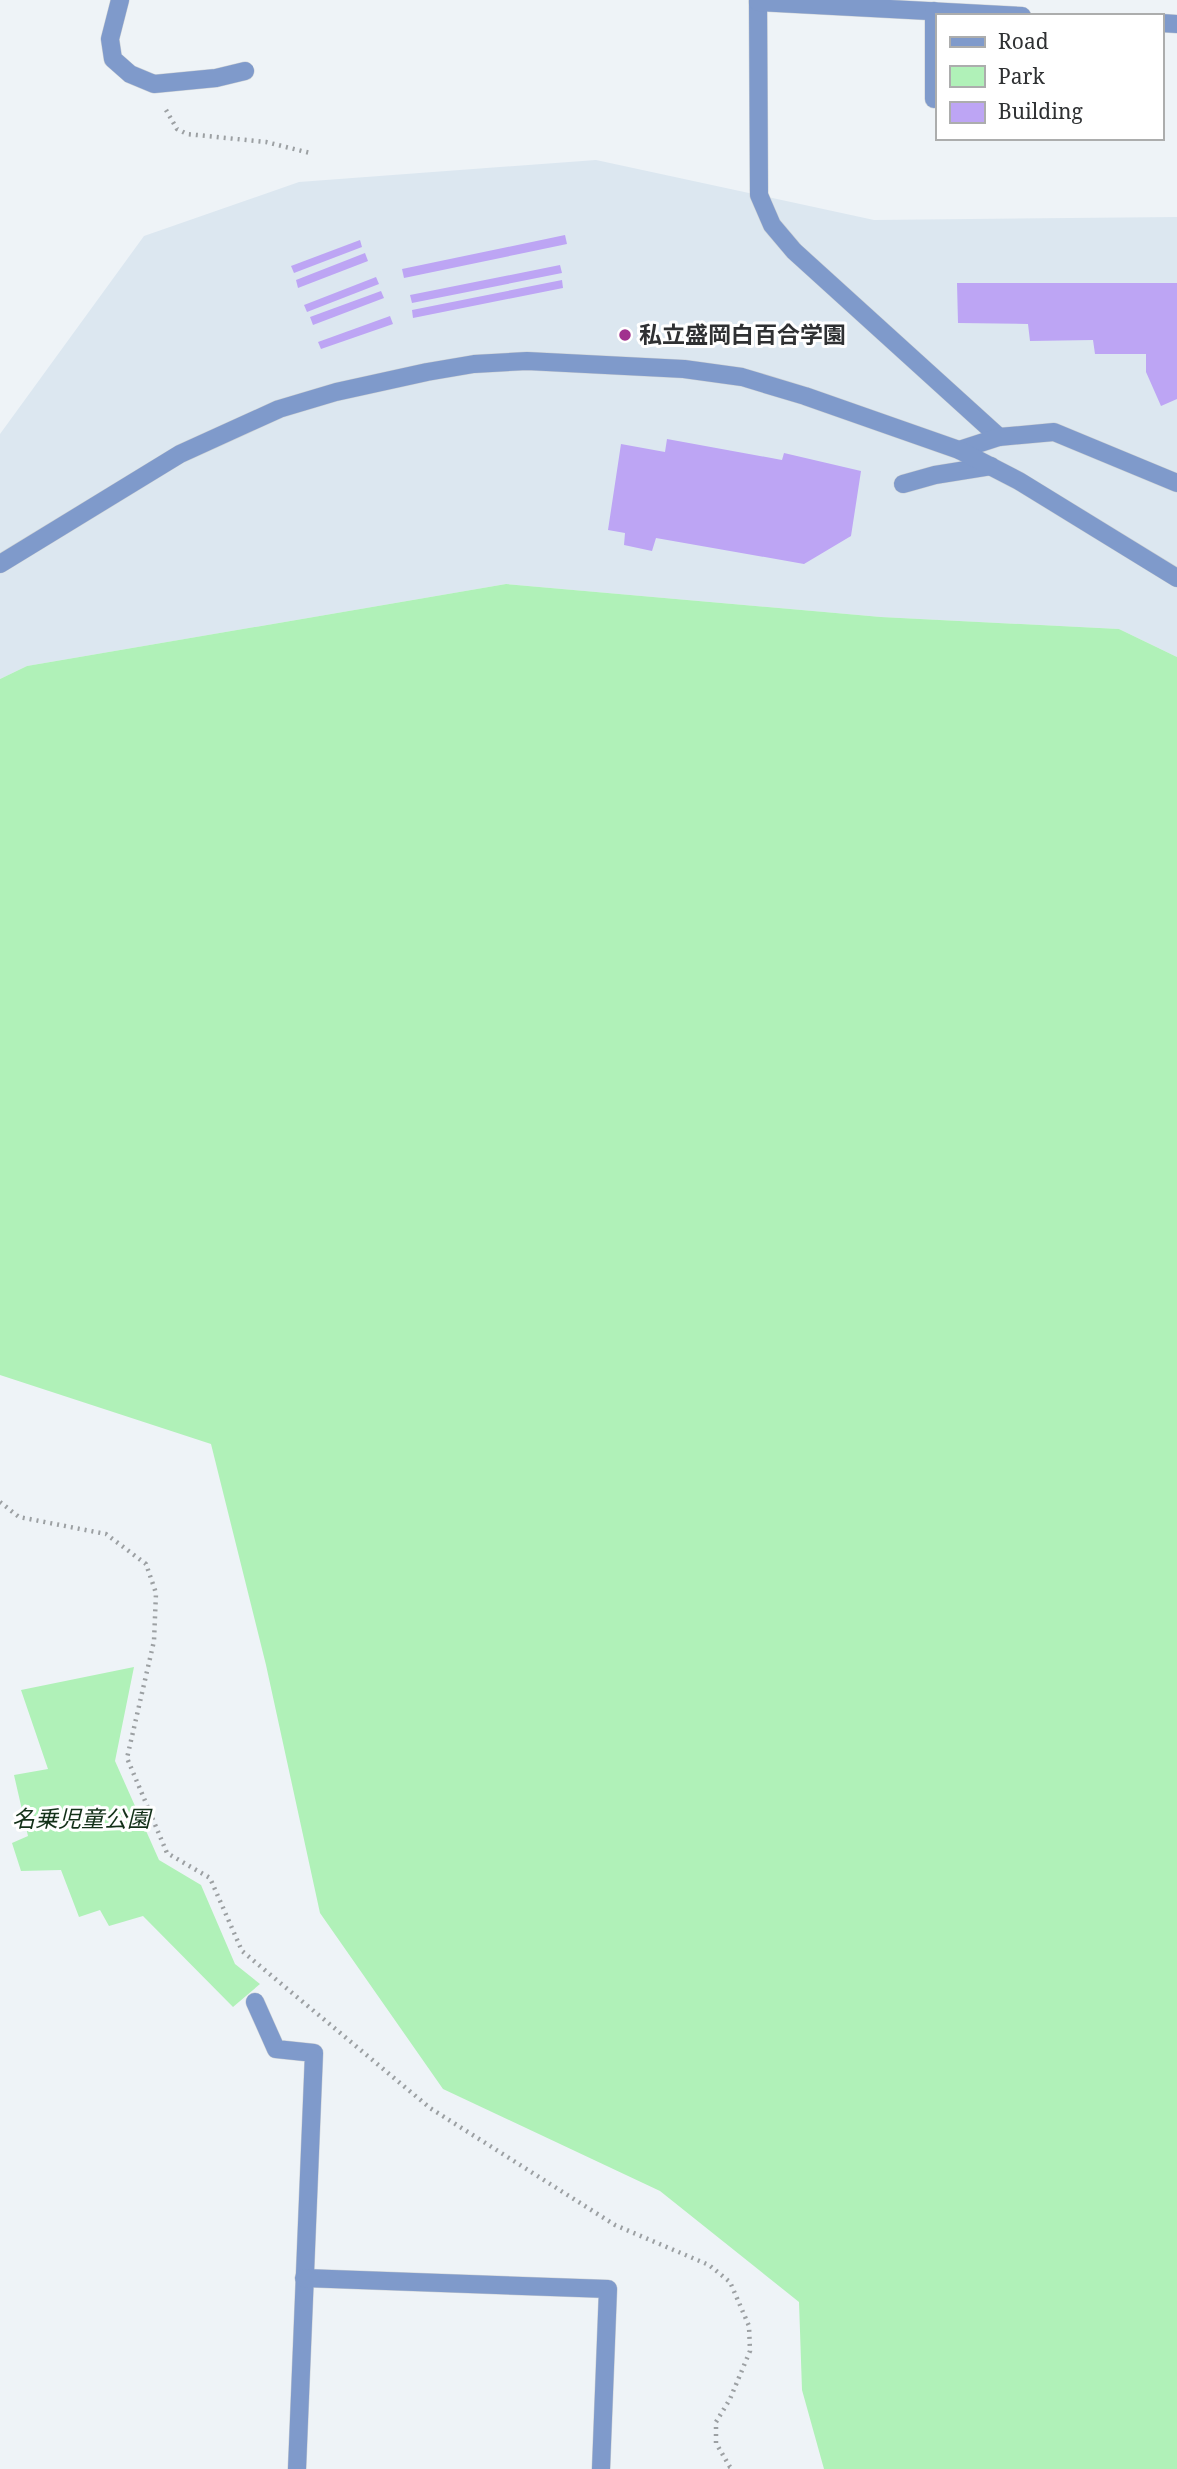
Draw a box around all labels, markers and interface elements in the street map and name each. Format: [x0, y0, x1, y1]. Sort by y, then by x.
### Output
legend [936, 14, 1163, 140]
text: Road [998, 27, 1049, 55]
text: Park [998, 62, 1045, 90]
text: Building [998, 97, 1083, 125]
place label: 私立盛岡白百合学園 [639, 318, 846, 350]
marker: 私立盛岡白百合学園 [617, 327, 633, 343]
park label: 名乗児童公園 [12, 1802, 153, 1834]

